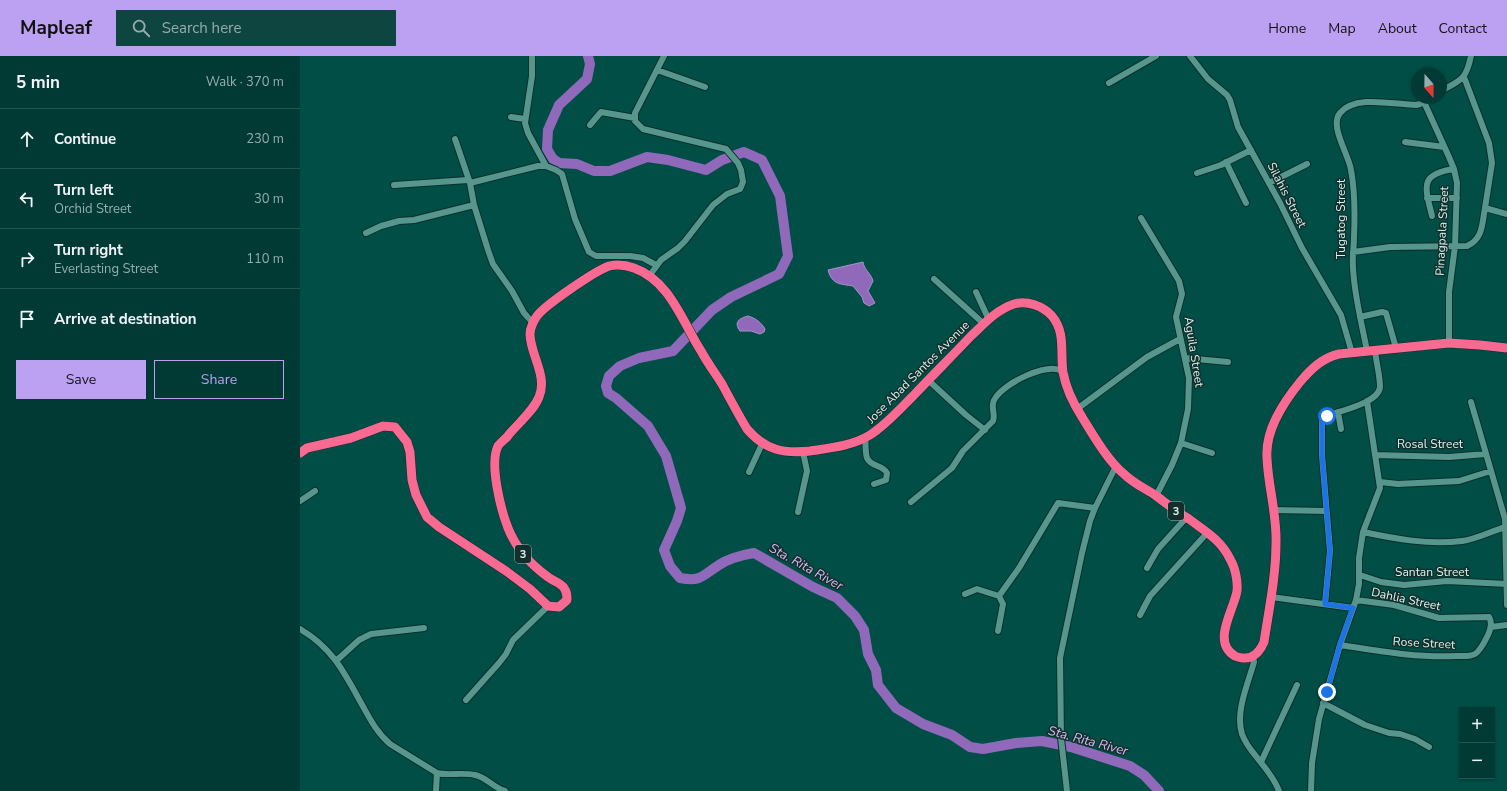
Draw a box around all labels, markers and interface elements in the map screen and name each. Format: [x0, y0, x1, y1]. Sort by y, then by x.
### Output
search box [116, 10, 396, 46]
text: Mapleaf [20, 15, 92, 41]
icon: search [130, 17, 152, 39]
text: Search here [162, 18, 241, 38]
text: Home [1268, 19, 1306, 38]
text: Map [1328, 19, 1356, 38]
text: About [1378, 19, 1417, 38]
text: Contact [1439, 19, 1487, 38]
north arrow [1411, 68, 1447, 104]
text: 5 min [16, 71, 60, 94]
text: Walk · 370 m [206, 73, 284, 91]
icon: ahead [16, 128, 38, 150]
text: Continue [54, 129, 116, 149]
text: 230 m [246, 130, 284, 148]
street label: Silahis Street [1264, 160, 1311, 231]
street label: Tugatog Street [1333, 178, 1349, 259]
text: Turn left [54, 180, 113, 200]
street label: Pinagpala Street [1432, 185, 1452, 276]
icon: left [16, 188, 38, 210]
text: 30 m [254, 190, 284, 208]
text: Orchid Street [54, 200, 131, 218]
text: Turn right [54, 240, 123, 260]
icon: right [16, 248, 38, 270]
text: 110 m [246, 250, 284, 268]
text: Everlasting Street [54, 260, 158, 278]
icon: arrive [16, 308, 38, 330]
text: Arrive at destination [54, 309, 197, 329]
street label: Aguila Street [1181, 316, 1208, 389]
street label: Jose Abad Santos Avenue [862, 317, 973, 428]
button: Save [16, 360, 146, 399]
button: Share [154, 360, 284, 399]
route start [1318, 407, 1336, 425]
street label: Rosal Street [1397, 436, 1464, 452]
road number: 3 [1168, 502, 1184, 520]
water label: Sta. Rita River [766, 539, 847, 595]
road number: 3 [515, 545, 531, 563]
street label: Santan Street [1395, 564, 1470, 580]
street label: Dahlia Street [1370, 584, 1443, 614]
street label: Rose Street [1392, 633, 1456, 653]
route end [1318, 683, 1336, 701]
map controls [1459, 707, 1495, 779]
button: + [1459, 707, 1495, 743]
water label: Sta. Rita River [1046, 722, 1130, 760]
button: − [1459, 743, 1495, 779]

